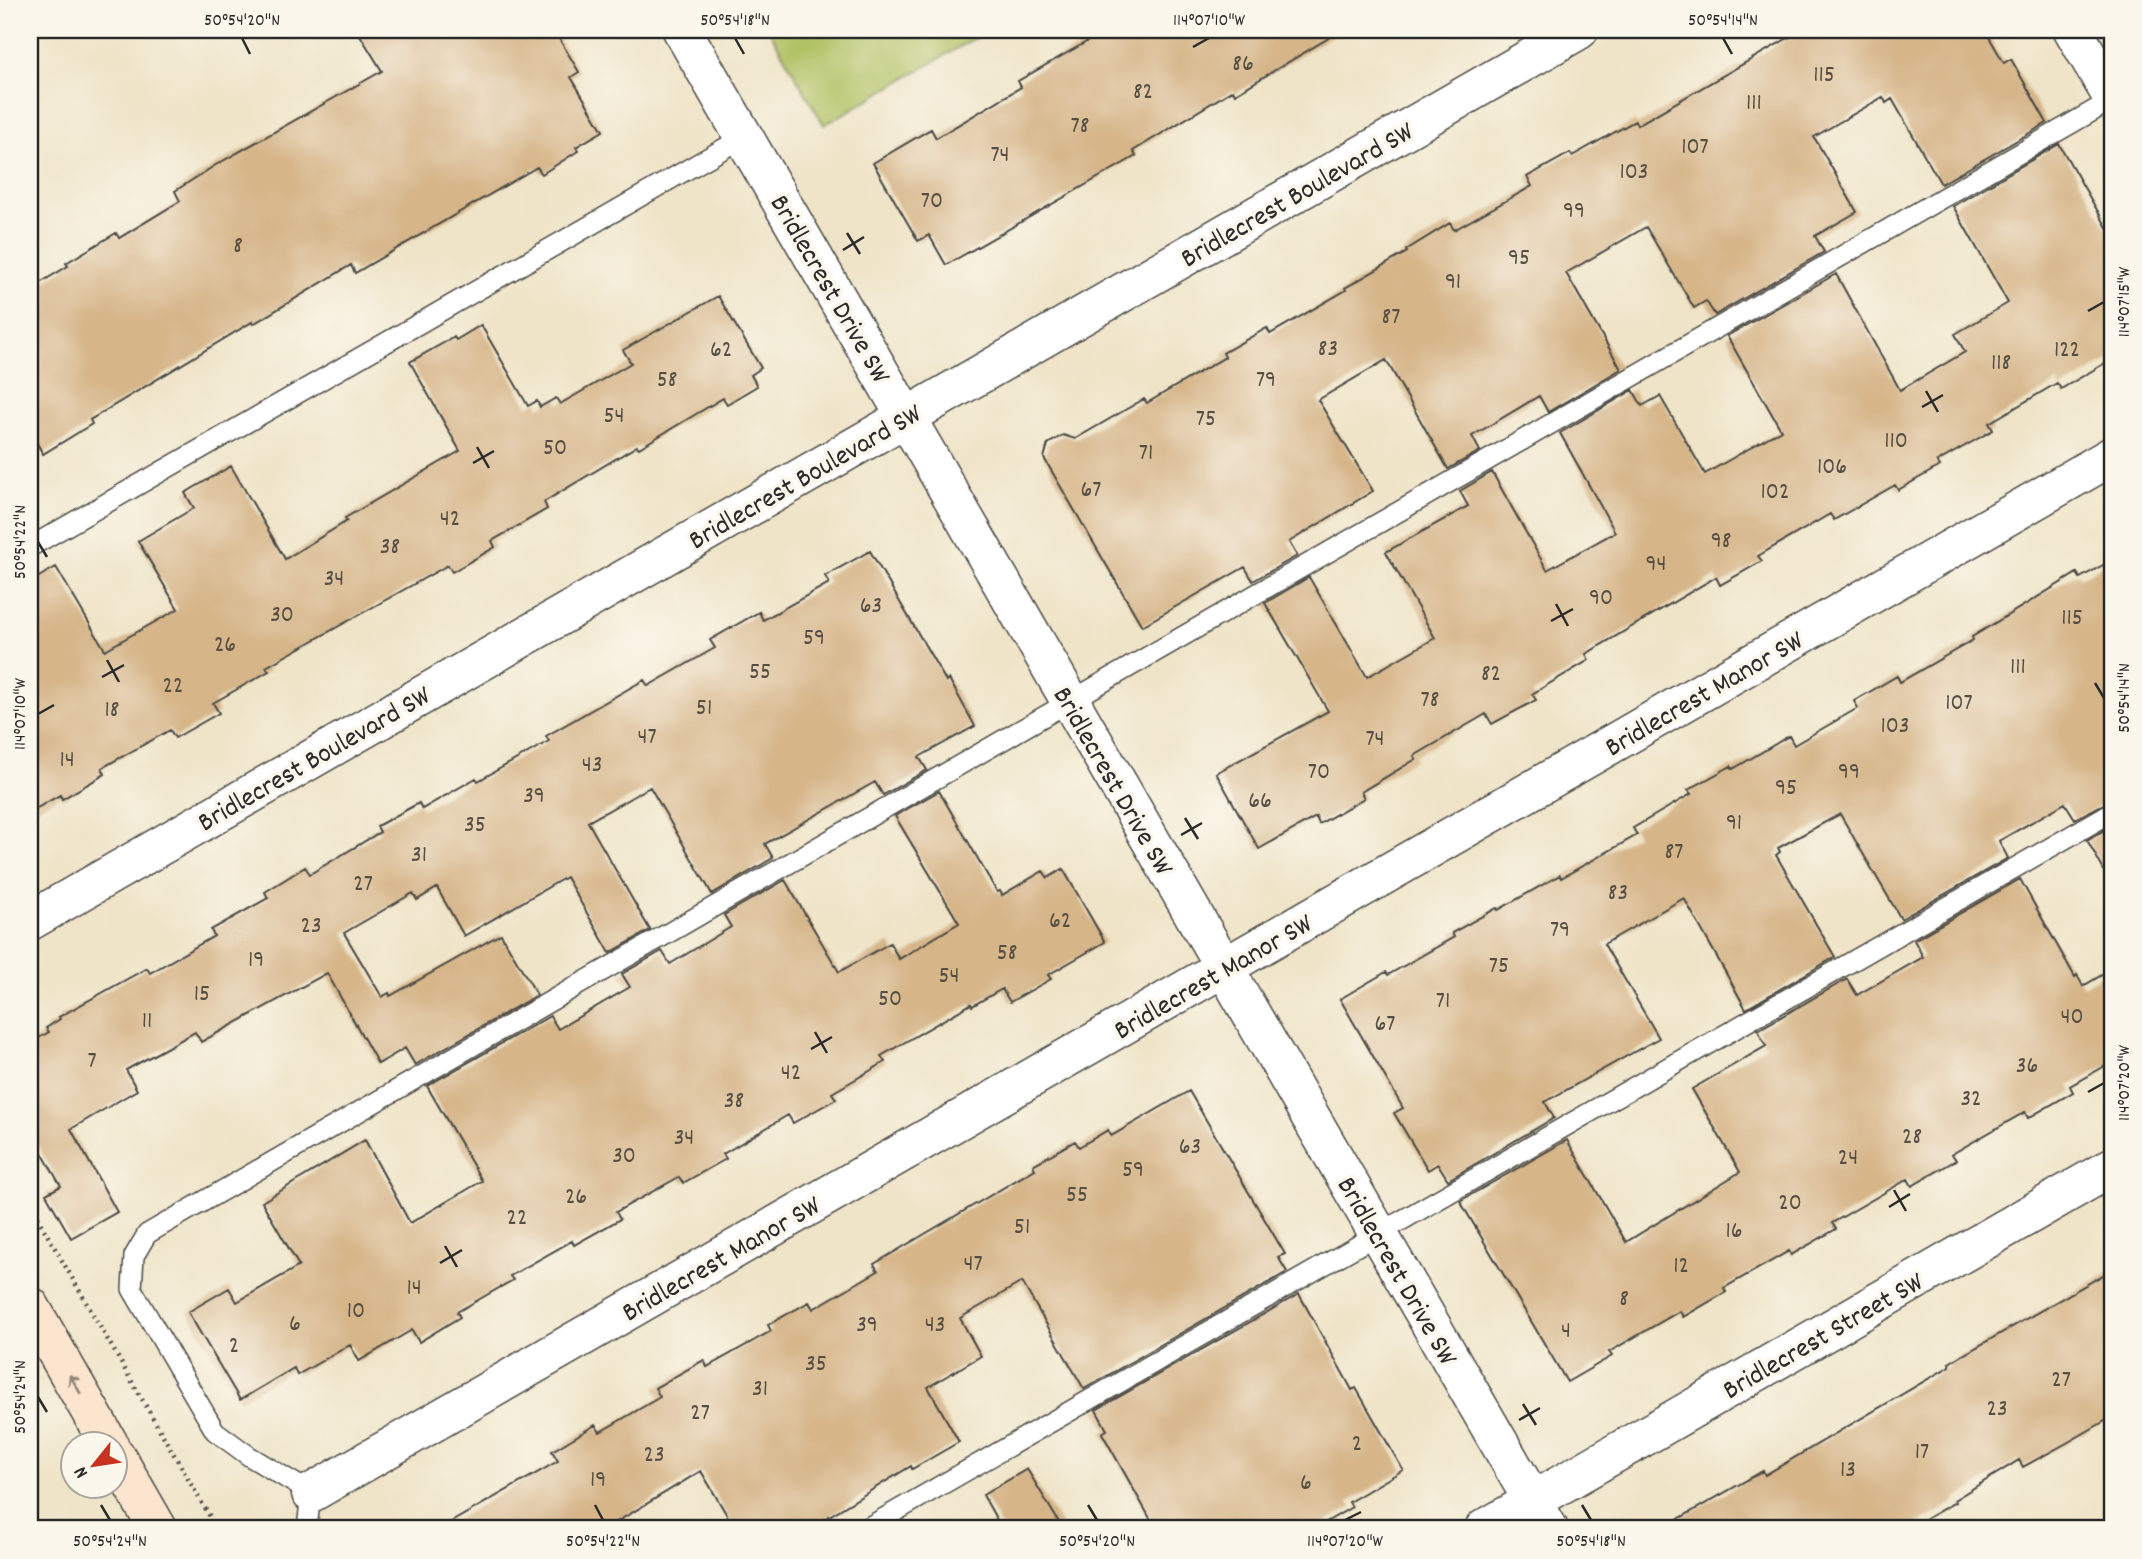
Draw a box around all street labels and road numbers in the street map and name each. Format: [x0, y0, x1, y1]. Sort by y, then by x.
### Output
street label: Bridlecrest Boulevard SW [1174, 114, 1423, 280]
street label: Bridlecrest Drive SW [757, 189, 898, 393]
street label: Bridlecrest Boulevard SW [682, 396, 931, 562]
street label: Bridlecrest Manor SW [1599, 623, 1813, 770]
street label: Bridlecrest Boulevard SW [191, 678, 440, 844]
street label: Bridlecrest Drive SW [1040, 681, 1181, 885]
street label: Bridlecrest Manor SW [1108, 906, 1322, 1053]
street label: Bridlecrest Drive SW [1324, 1171, 1465, 1375]
street label: Bridlecrest Manor SW [616, 1188, 830, 1335]
street label: Bridlecrest Street SW [1717, 1264, 1933, 1412]

